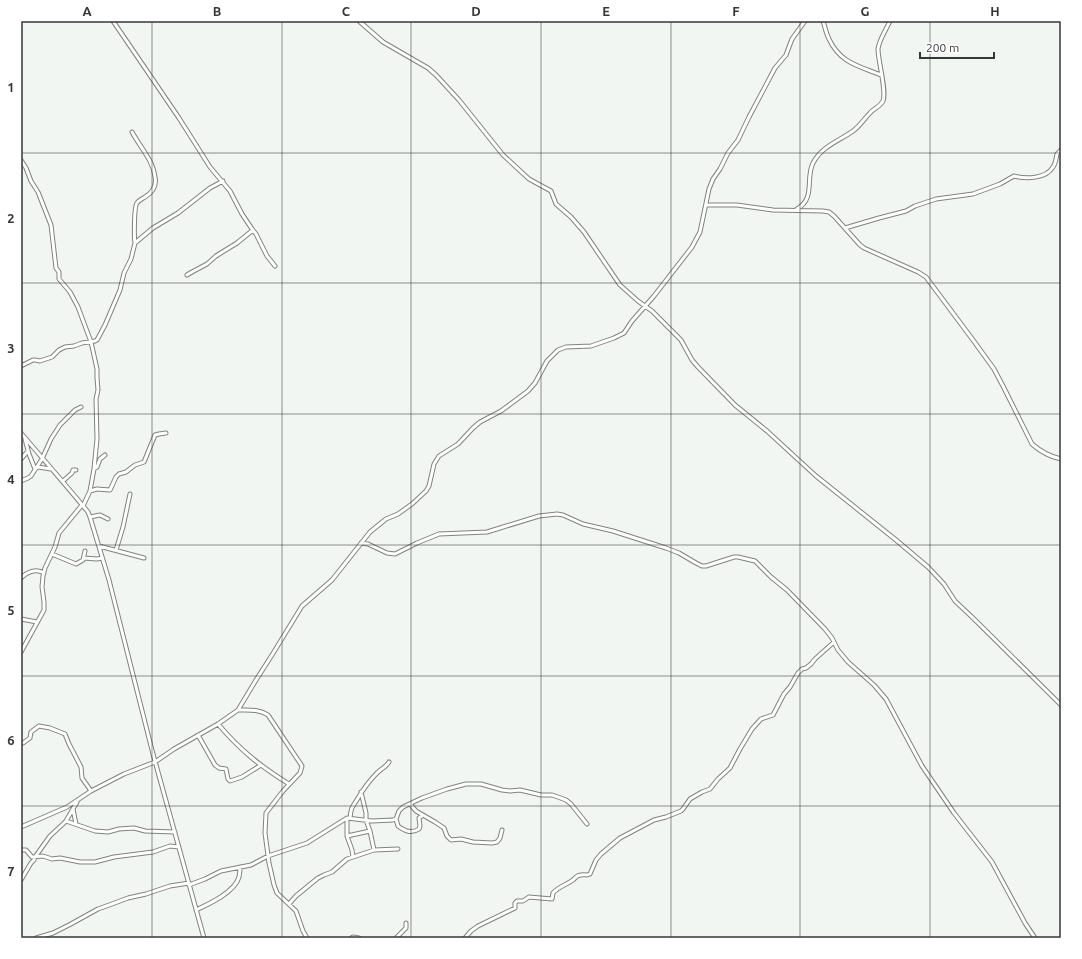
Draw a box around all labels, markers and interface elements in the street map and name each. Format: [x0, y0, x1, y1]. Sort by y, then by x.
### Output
text: A [82, 4, 92, 18]
text: B [213, 4, 222, 18]
text: C [342, 4, 351, 18]
text: D [471, 4, 481, 18]
text: E [602, 4, 610, 18]
text: F [732, 4, 740, 18]
text: G [861, 4, 870, 18]
text: H [990, 4, 1000, 18]
scale bar [920, 34, 994, 60]
text: 200 m [926, 41, 959, 54]
text: 1 [7, 80, 15, 94]
text: 2 [7, 211, 15, 225]
text: 3 [7, 341, 15, 355]
text: 4 [7, 472, 15, 486]
text: 5 [7, 603, 15, 617]
text: 6 [7, 733, 15, 747]
text: 7 [7, 864, 15, 878]

